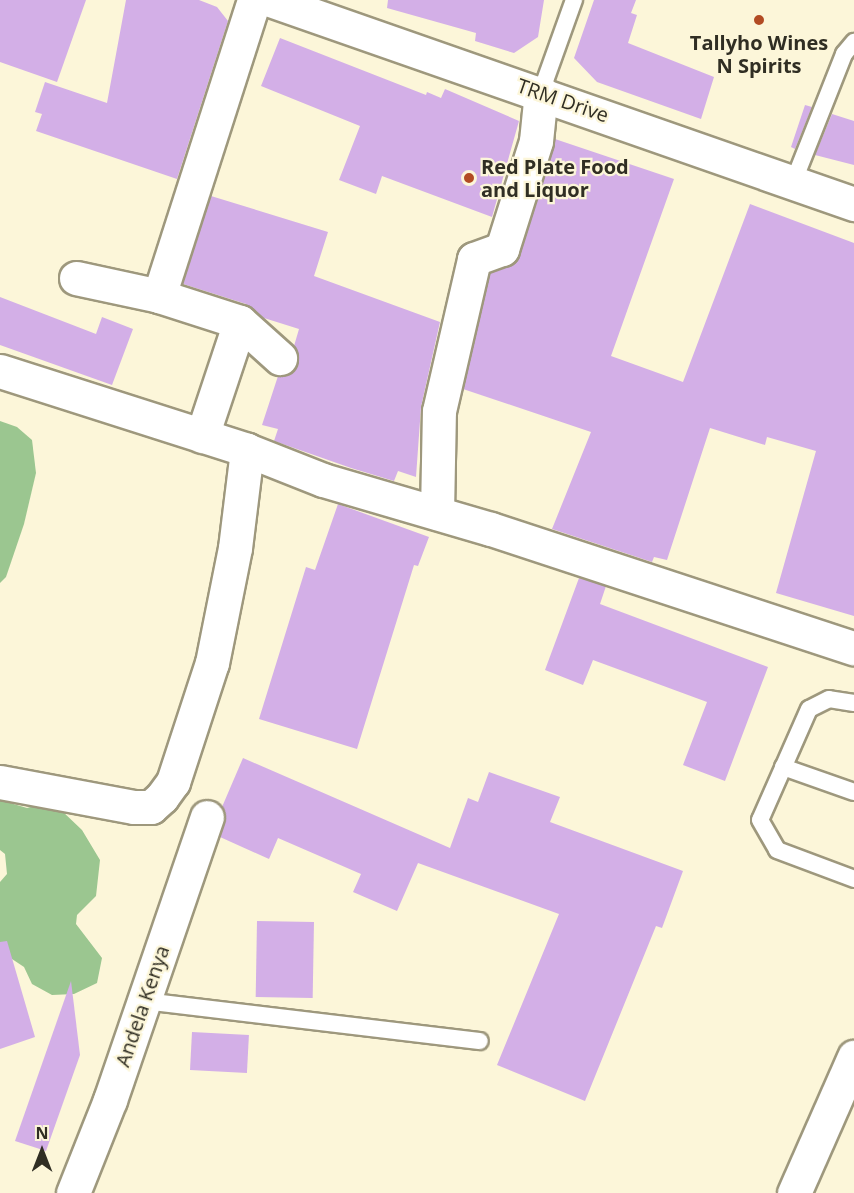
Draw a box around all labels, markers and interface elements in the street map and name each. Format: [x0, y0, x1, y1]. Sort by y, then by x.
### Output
marker: Tallyho Wines N Spirits [752, 13, 766, 27]
place label: Tallyho Wines N Spirits [690, 30, 828, 77]
street label: TRM Drive [514, 73, 612, 127]
place label: Red Plate Food and Liquor [481, 154, 629, 201]
marker: Red Plate Food and Liquor [462, 171, 476, 185]
street label: Andela Kenya [110, 942, 174, 1070]
north arrow [12, 1121, 72, 1181]
text: N [35, 1122, 49, 1144]

